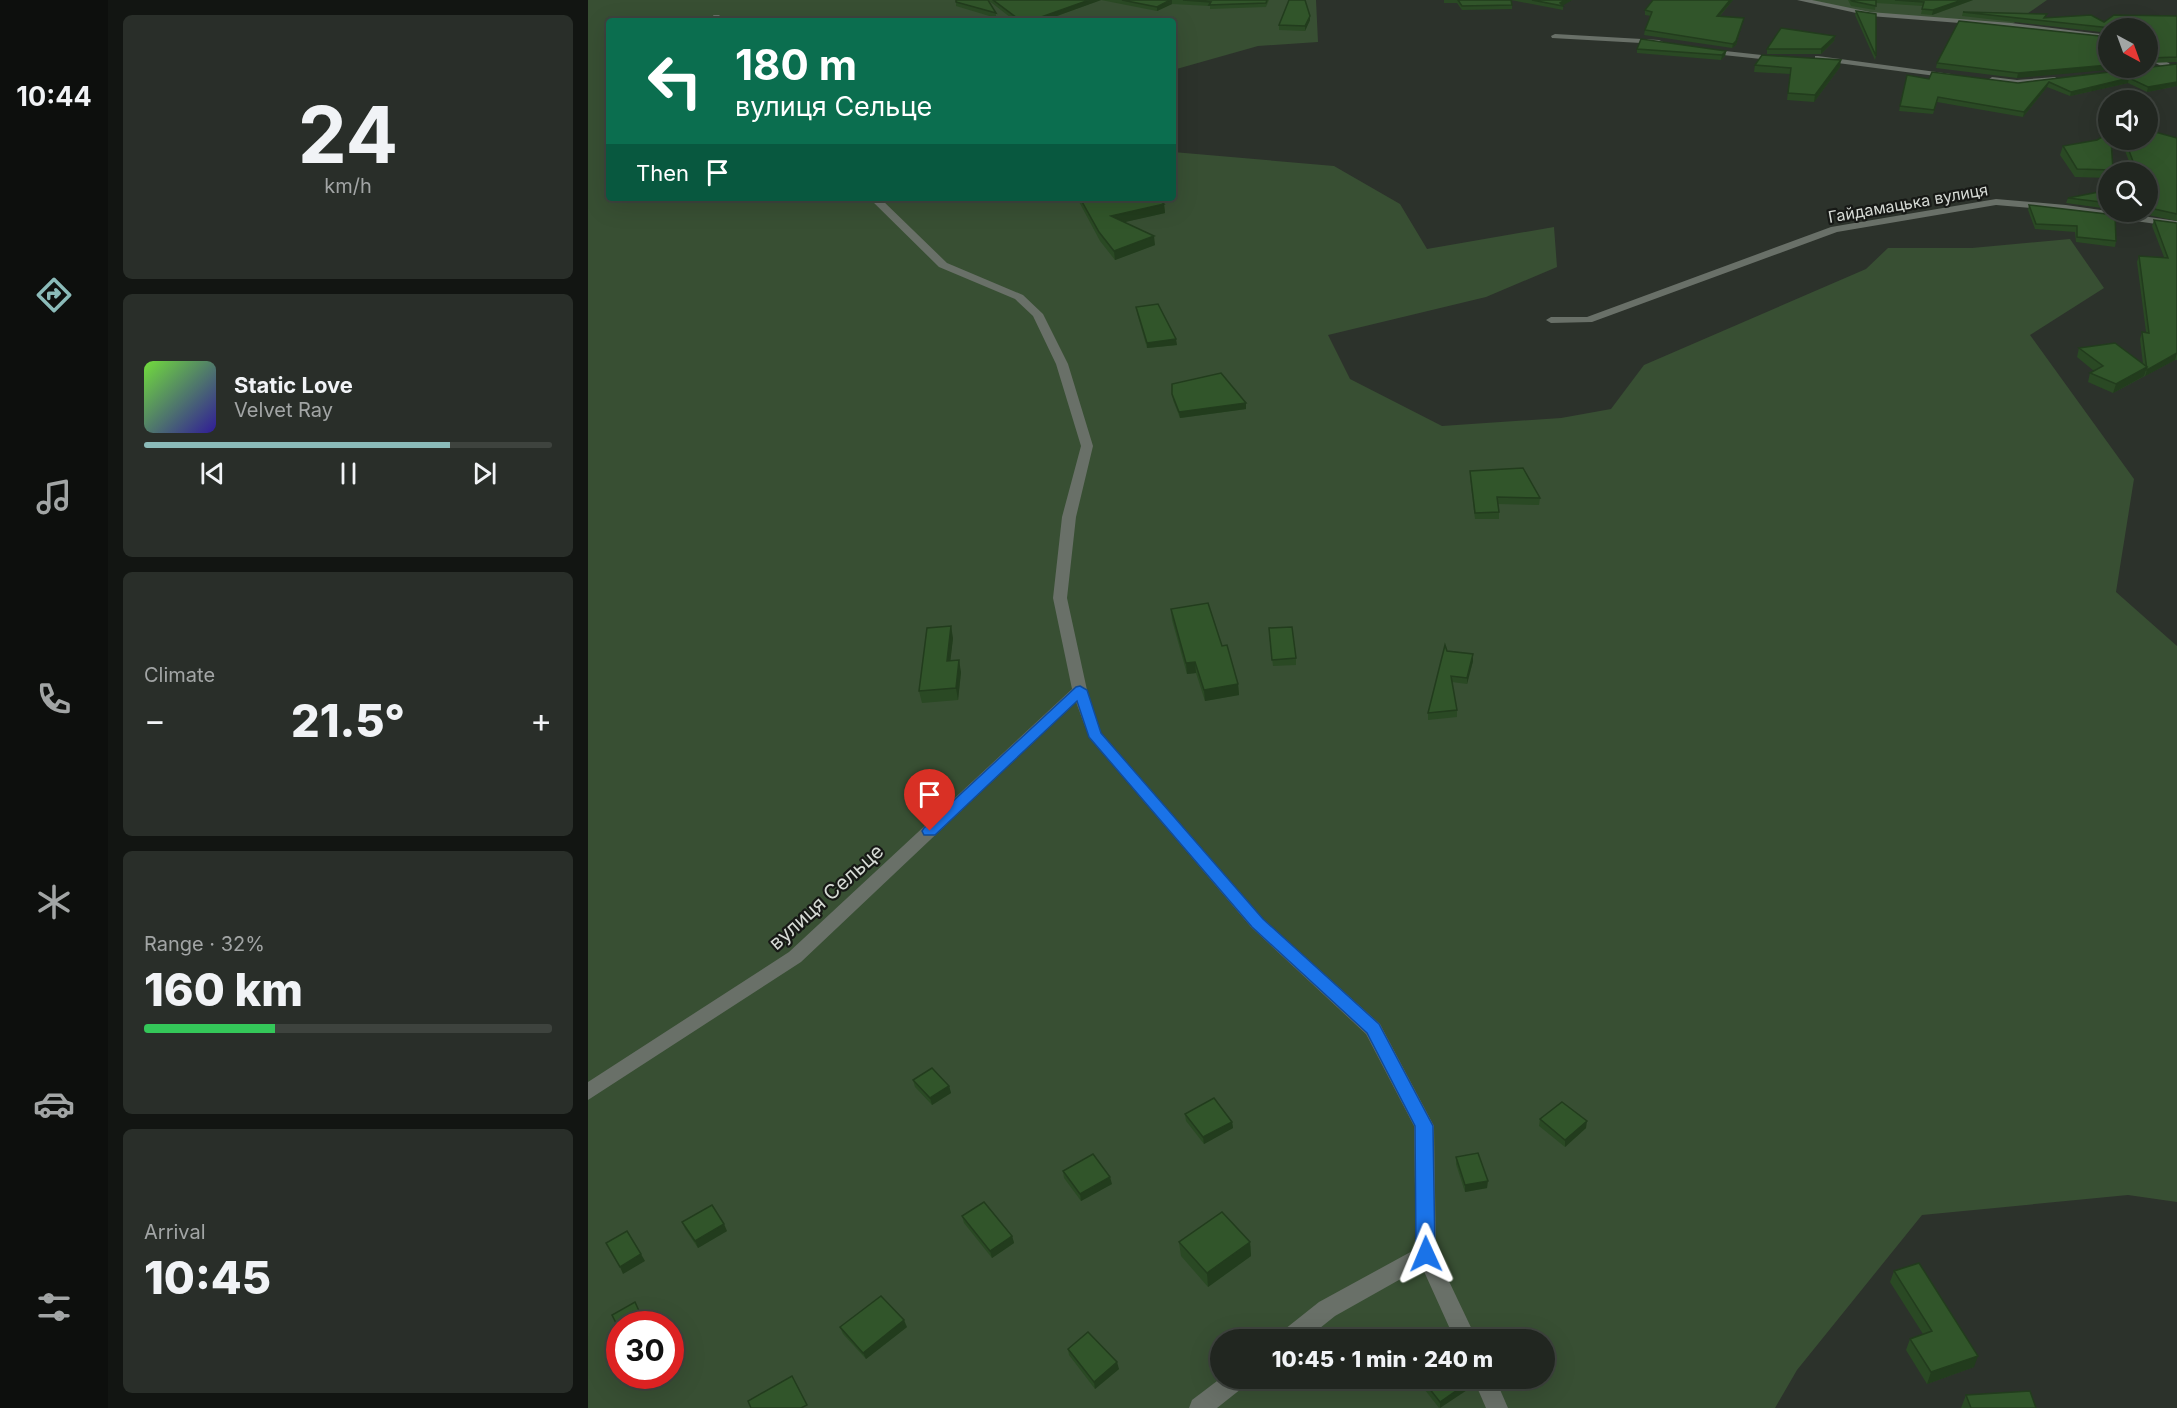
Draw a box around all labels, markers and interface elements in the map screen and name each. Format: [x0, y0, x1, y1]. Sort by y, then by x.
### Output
north arrow [2098, 18, 2158, 78]
map controls [2098, 18, 2158, 222]
text: 180 m [735, 39, 857, 90]
icon: left [636, 42, 714, 120]
text: 10:44 [16, 80, 92, 113]
text: 24 [298, 87, 398, 182]
text: вулиця Сельце [735, 90, 932, 123]
button: sound [2098, 90, 2158, 150]
icon: arrive [701, 156, 734, 189]
text: Then [636, 160, 689, 186]
button: search [2098, 162, 2158, 222]
text: km/h [324, 174, 372, 198]
street label: Гайдамацька вулиця [1827, 179, 1989, 227]
icon: directions [33, 274, 75, 316]
text: Static Love [234, 372, 353, 398]
text: Velvet Ray [234, 398, 333, 422]
icon: previous [196, 457, 229, 490]
icon: pause [332, 457, 365, 490]
icon: next [468, 457, 501, 490]
icon: music [33, 476, 75, 518]
text: Climate [144, 663, 215, 687]
icon: phone [33, 678, 75, 720]
text: 21.5° [291, 693, 405, 748]
text: − [144, 700, 166, 740]
text: + [530, 700, 552, 740]
pin [904, 769, 955, 831]
icon: arrive [913, 778, 946, 811]
street label: вулиця Сельце [764, 839, 888, 955]
icon: climate [33, 881, 75, 923]
text: Range · 32% [144, 932, 265, 956]
text: 160 km [144, 962, 303, 1017]
icon: car [33, 1083, 75, 1125]
text: Arrival [144, 1220, 206, 1244]
position arrow [1394, 1222, 1458, 1286]
text: 10:45 [144, 1250, 271, 1305]
icon: filters [33, 1286, 75, 1328]
speed limit sign: 30 [606, 1311, 684, 1389]
text: 10:45 · 1 min · 240 m [1272, 1346, 1493, 1372]

